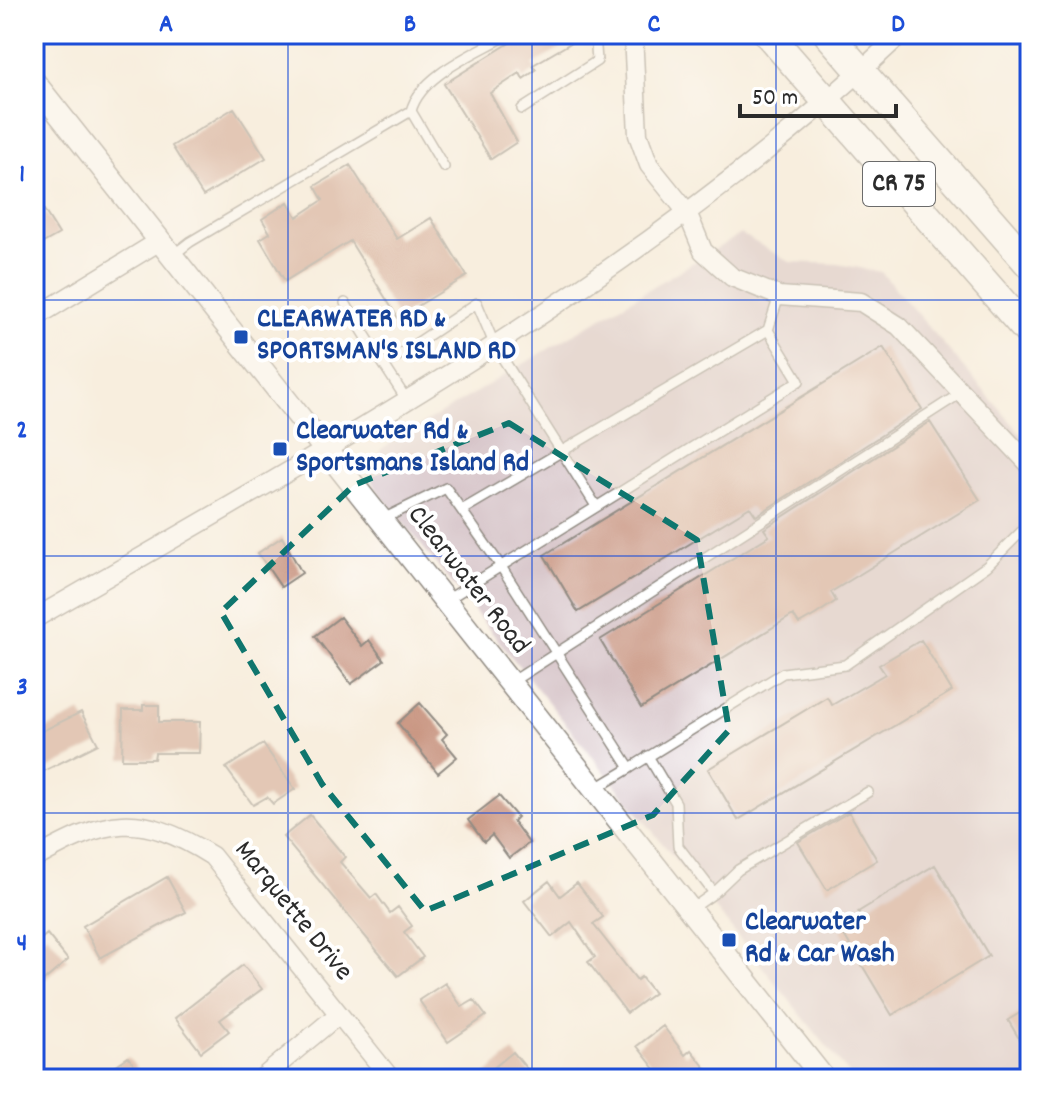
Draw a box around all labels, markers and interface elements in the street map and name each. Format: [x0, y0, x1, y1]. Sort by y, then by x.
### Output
text: A [159, 7, 173, 44]
text: B [404, 7, 416, 44]
text: C [648, 7, 661, 44]
text: D [891, 7, 905, 44]
scale bar [740, 68, 896, 118]
text: 50 m [752, 82, 798, 116]
text: 1 [19, 157, 25, 194]
road number: CR 75 [863, 162, 935, 206]
place label: CLEARWATER RD & SPORTSMAN'S ISLAND RD [257, 301, 516, 373]
marker: CLEARWATER RD & SPORTSMAN'S ISLAND RD [232, 328, 250, 346]
text: 2 [16, 413, 28, 450]
place label: Clearwater Rd & Sportsmans Island Rd [296, 413, 529, 485]
marker: Clearwater Rd & Sportsmans Island Rd [271, 440, 289, 458]
street label: Clearwater Road [396, 498, 538, 664]
text: 3 [16, 670, 28, 707]
street label: Marquette Drive [223, 833, 361, 991]
place label: Clearwater Rd & Car Wash [745, 904, 895, 976]
text: 4 [17, 926, 27, 963]
marker: Clearwater Rd & Car Wash [720, 931, 738, 949]

